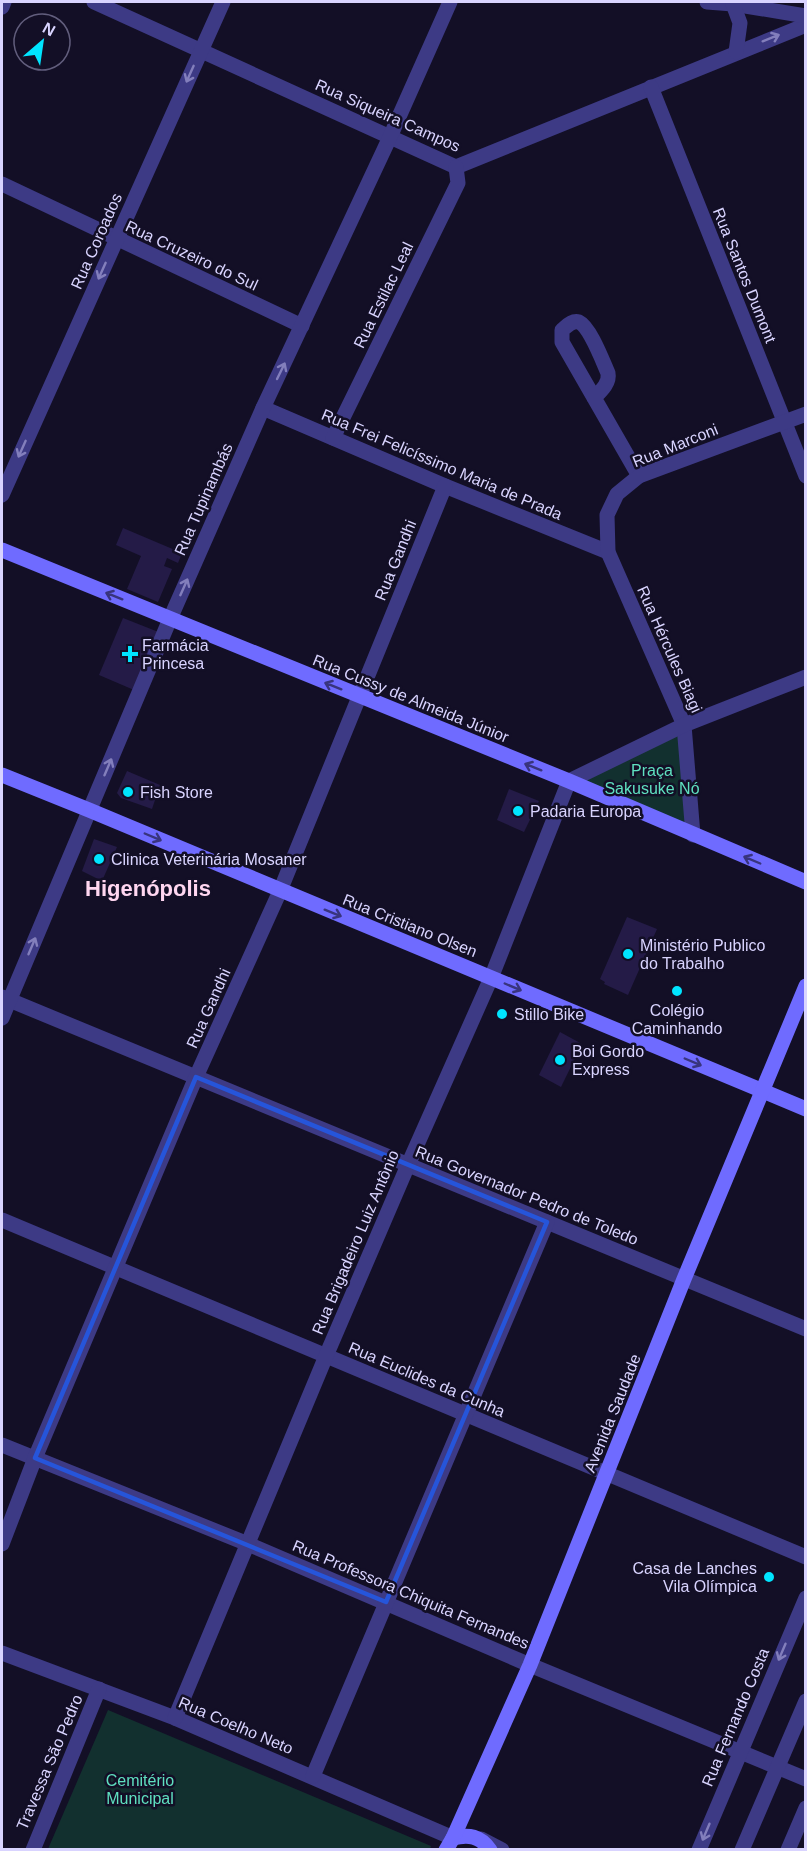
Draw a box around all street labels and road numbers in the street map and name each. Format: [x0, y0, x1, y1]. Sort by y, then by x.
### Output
street label: Rua Siqueira Campos [313, 76, 463, 155]
street label: Rua Coroados [68, 191, 125, 292]
street label: Rua Santos Dumont [710, 205, 780, 346]
street label: Rua Cruzeiro do Sul [123, 217, 261, 294]
street label: Rua Estilac Leal [350, 240, 416, 351]
street label: Rua Frei Felicíssimo Maria de Prada [319, 406, 565, 523]
street label: Rua Marconi [630, 421, 720, 470]
street label: Rua Tupinambás [171, 440, 236, 558]
street label: Rua Gandhi [372, 517, 419, 603]
street label: Rua Hércules Biagi [634, 583, 705, 715]
street label: Rua Cussy de Almeida Júnior [310, 651, 512, 746]
street label: Rua Cristiano Olsen [340, 891, 479, 960]
street label: Rua Gandhi [183, 966, 234, 1051]
street label: Rua Governador Pedro de Toledo [413, 1143, 641, 1248]
street label: Rua Brigadeiro Luiz Antônio [309, 1147, 402, 1337]
street label: Rua Euclides da Cunha [346, 1339, 508, 1420]
street label: Avenida Saudade [581, 1351, 644, 1475]
street label: Rua Professora Chiquita Fernandes [290, 1537, 532, 1652]
street label: Rua Fernando Costa [699, 1645, 772, 1789]
street label: Travessa São Pedro [13, 1692, 86, 1832]
street label: Rua Coelho Neto [176, 1694, 296, 1757]

